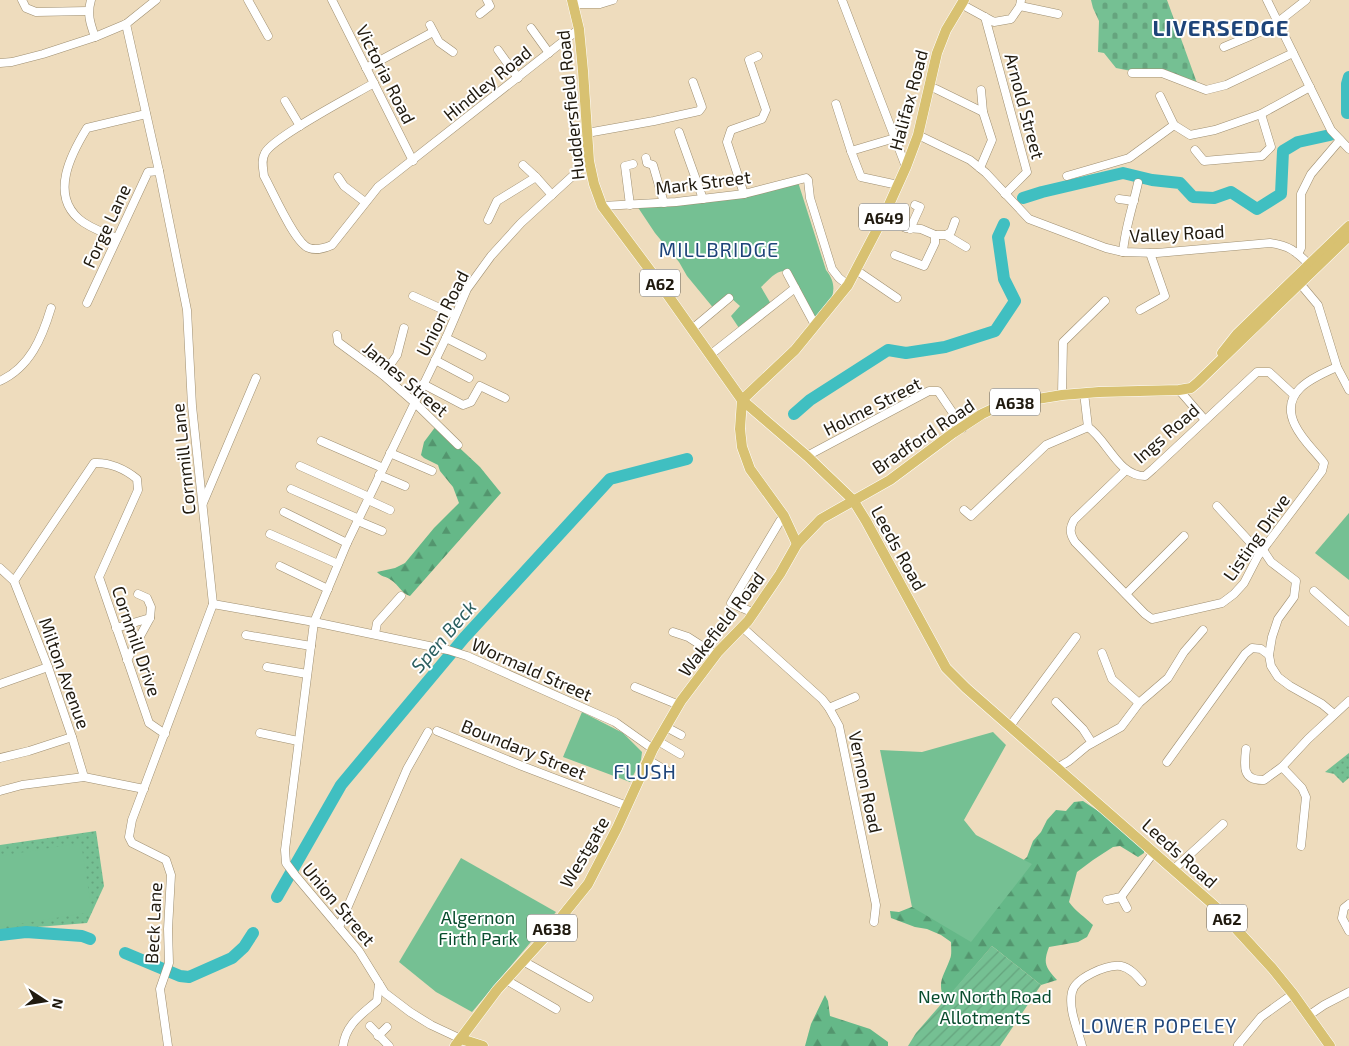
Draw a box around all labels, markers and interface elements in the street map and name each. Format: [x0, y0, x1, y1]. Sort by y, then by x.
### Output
district label: LIVERSEDGE [1153, 14, 1289, 40]
street label: Victoria Road [352, 21, 420, 127]
street label: Huddersfield Road [551, 29, 589, 181]
street label: Hindley Road [439, 41, 535, 125]
street label: Halifax Road [884, 47, 932, 153]
street label: Arnold Street [1000, 51, 1050, 162]
street label: Mark Street [654, 165, 752, 199]
street label: Forge Lane [77, 181, 135, 271]
road number: A649 [859, 203, 909, 230]
street label: Valley Road [1129, 220, 1225, 246]
district label: MILLBRIDGE [659, 237, 779, 261]
street label: Union Road [411, 267, 473, 359]
road number: A62 [640, 270, 680, 296]
street label: James Street [359, 337, 453, 421]
street label: Holme Street [819, 372, 925, 440]
road number: A638 [990, 388, 1040, 416]
street label: Bradford Road [868, 394, 978, 478]
street label: Ings Road [1129, 399, 1203, 467]
street label: Cornmill Lane [166, 402, 200, 516]
street label: Listing Drive [1218, 489, 1294, 585]
street label: Leeds Road [867, 502, 931, 594]
street label: Wakefield Road [673, 567, 769, 681]
street label: Cornmill Drive [108, 583, 166, 699]
water label: Spen Beck [405, 595, 481, 677]
street label: Milton Avenue [35, 614, 95, 732]
street label: Wormald Street [468, 633, 596, 705]
street label: Boundary Street [458, 714, 590, 784]
street label: Vernon Road [844, 729, 888, 835]
district label: FLUSH [613, 759, 677, 783]
street label: Westgate [555, 812, 613, 892]
street label: Leeds Road [1138, 814, 1222, 892]
street label: Union Street [298, 858, 380, 950]
street label: Beck Lane [140, 882, 166, 964]
road number: A62 [1207, 904, 1247, 931]
park label: Algernon Firth Park [438, 906, 518, 949]
road number: A638 [527, 914, 577, 941]
north arrow [20, 976, 70, 1026]
park label: New North Road Allotments [918, 985, 1052, 1028]
text: N [49, 997, 68, 1011]
district label: LOWER POPELEY [1081, 1014, 1237, 1037]

